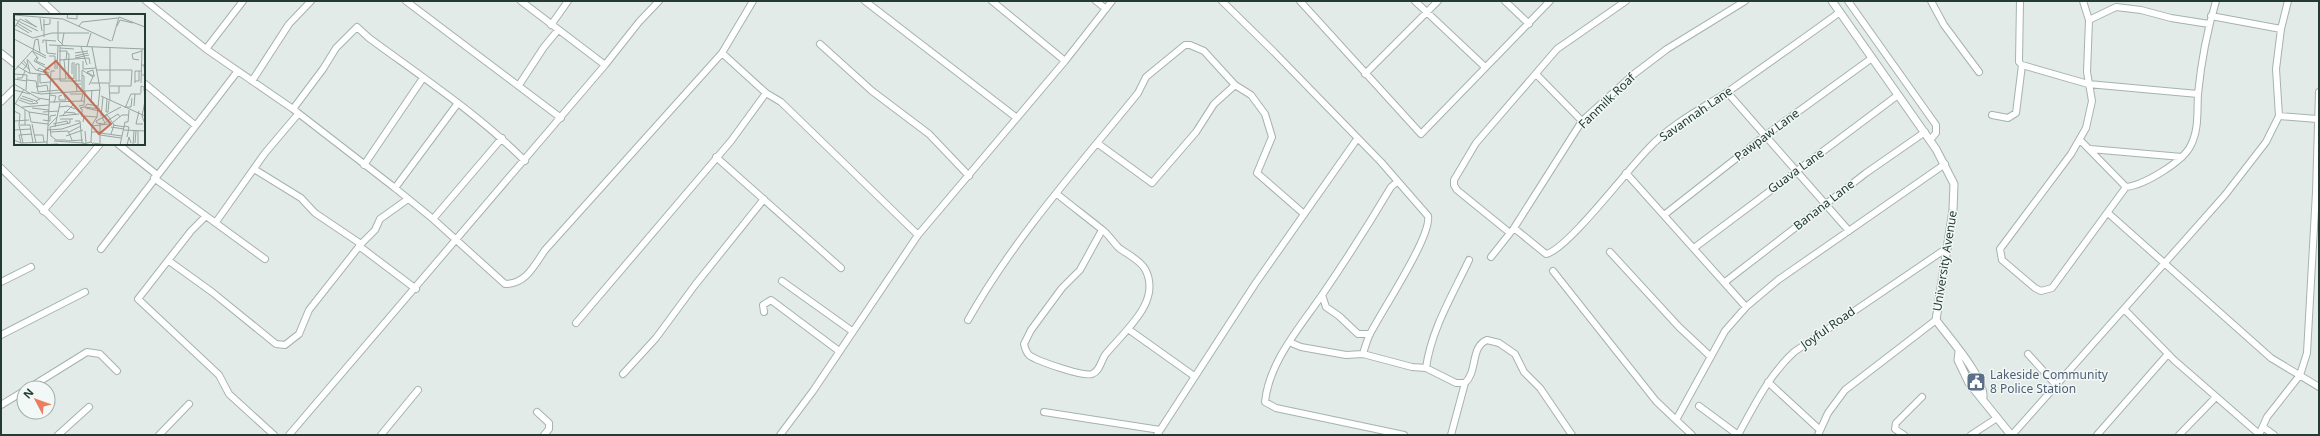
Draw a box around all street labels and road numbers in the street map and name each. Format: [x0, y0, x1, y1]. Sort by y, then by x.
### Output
street label: Fanmilk Roaf [1575, 69, 1639, 132]
street label: Savannah Lane [1656, 82, 1736, 145]
street label: Pawpaw Lane [1731, 104, 1803, 165]
street label: Guava Lane [1764, 144, 1828, 197]
street label: Banana Lane [1790, 175, 1858, 234]
street label: University Avenue [1928, 209, 1961, 312]
street label: Joyful Road [1796, 303, 1858, 353]

